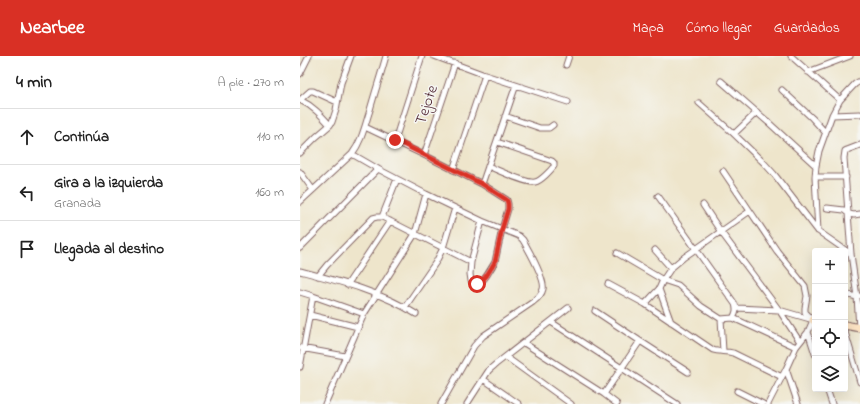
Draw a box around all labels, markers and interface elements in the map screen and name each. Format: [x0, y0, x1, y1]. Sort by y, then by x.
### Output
text: Nearbee [20, 15, 85, 42]
text: Mapa [633, 18, 664, 39]
text: Cómo llegar [686, 18, 752, 39]
text: Guardados [774, 18, 840, 39]
text: 4 min [16, 70, 52, 95]
text: A pie · 270 m [217, 73, 284, 92]
street label: Tejote [409, 81, 445, 128]
icon: ahead [16, 126, 38, 148]
text: Continúa [54, 126, 109, 148]
text: 110 m [257, 127, 284, 146]
route end [386, 131, 404, 149]
text: Gira a la izquierda [54, 172, 163, 194]
icon: left [16, 182, 38, 204]
text: 160 m [255, 183, 284, 202]
text: Granada [54, 194, 101, 213]
icon: arrive [16, 238, 38, 260]
text: Llegada al destino [54, 238, 164, 260]
map controls [812, 248, 848, 392]
button: + [812, 248, 848, 284]
route start [468, 275, 486, 293]
button: − [812, 284, 848, 320]
button: locate [812, 320, 848, 356]
button: layers [812, 356, 848, 392]

